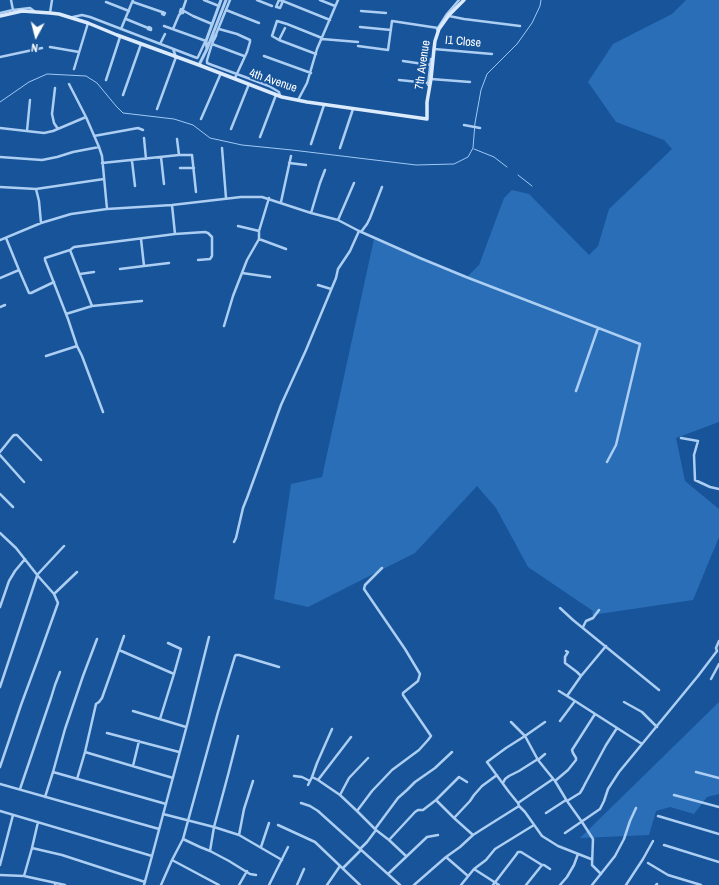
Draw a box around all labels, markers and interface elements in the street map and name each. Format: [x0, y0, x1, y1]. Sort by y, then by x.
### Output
north arrow [16, 16, 56, 56]
street label: I1 Close [444, 33, 482, 51]
street label: 7th Avenue [412, 39, 434, 91]
text: N [30, 41, 39, 55]
street label: 4th Avenue [247, 66, 299, 96]

